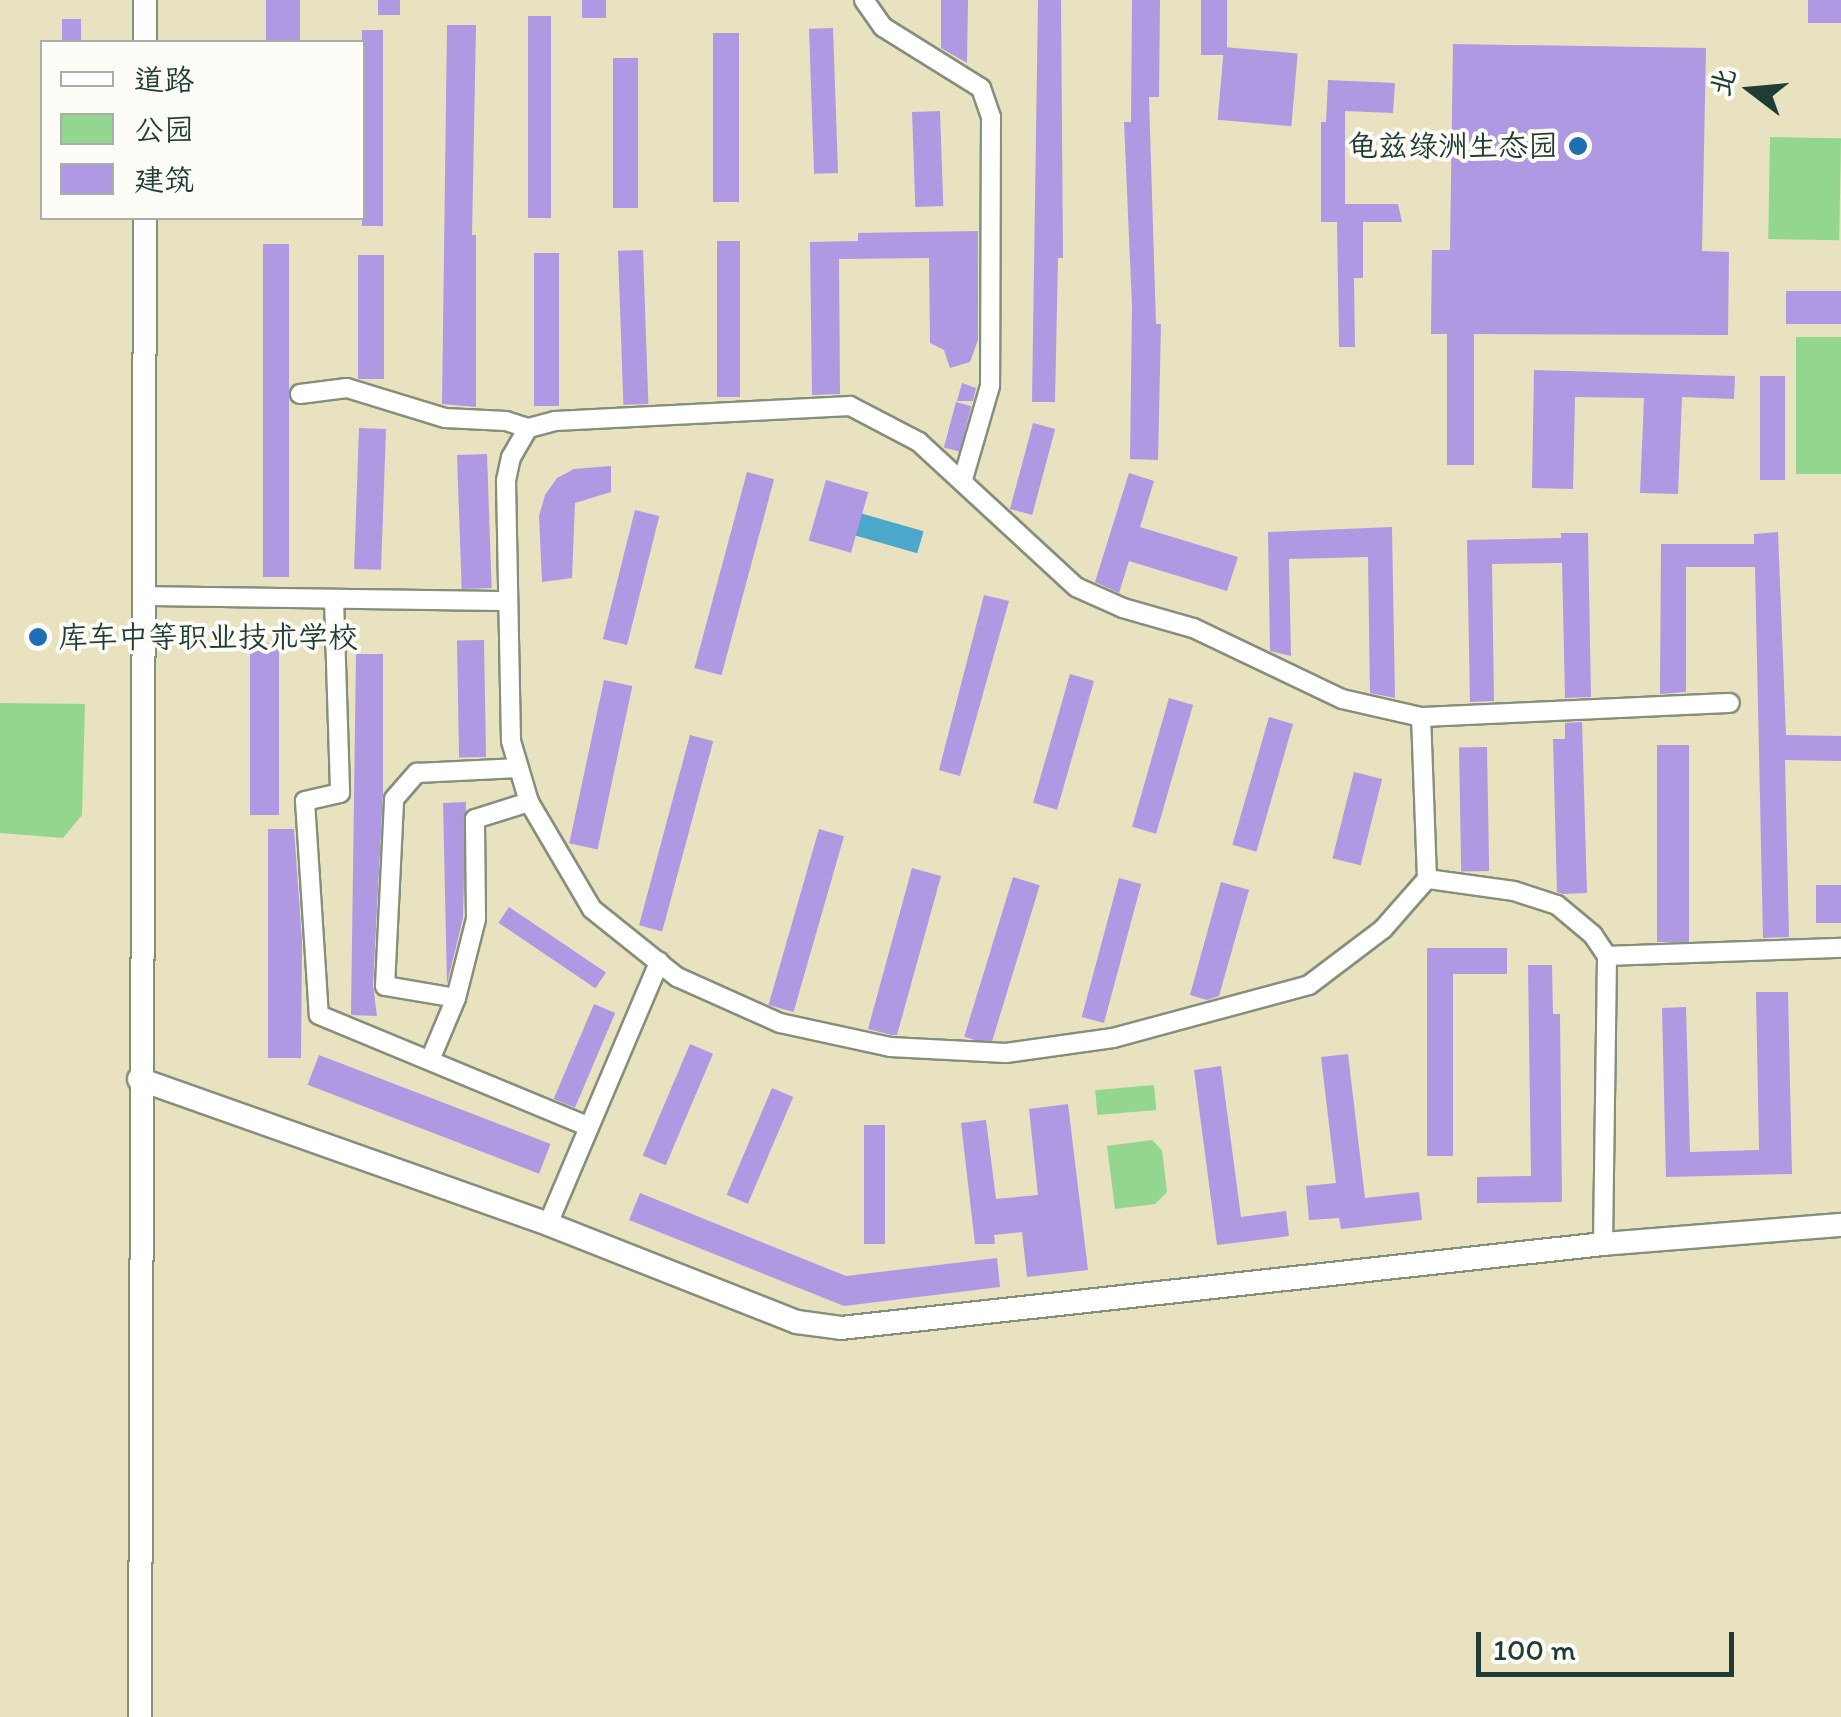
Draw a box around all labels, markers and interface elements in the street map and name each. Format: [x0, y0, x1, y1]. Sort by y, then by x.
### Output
legend [40, 40, 365, 220]
north arrow [1701, 40, 1801, 140]
text: 道路 [134, 61, 194, 98]
text: 北 [1702, 64, 1742, 100]
text: 公园 [134, 111, 194, 148]
place label: 龟兹绿洲生态园 [1348, 128, 1558, 164]
marker: 龟兹绿洲生态园 [1567, 135, 1589, 157]
text: 建筑 [134, 161, 194, 198]
place label: 库车中等职业技术学校 [58, 619, 358, 655]
marker: 库车中等职业技术学校 [27, 626, 49, 648]
scale bar [1481, 1612, 1738, 1674]
text: 100 m [1493, 1631, 1576, 1668]

